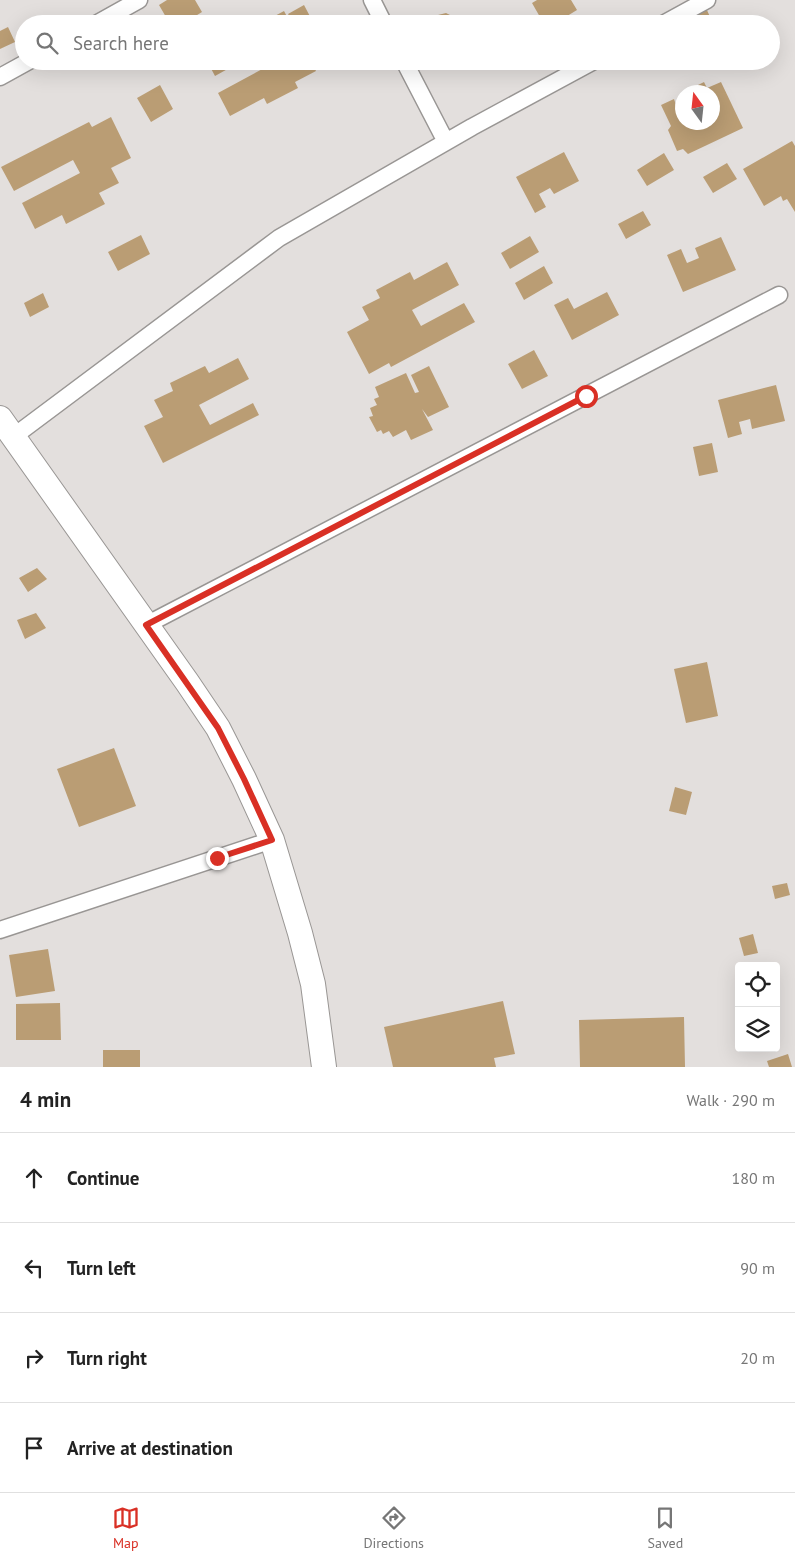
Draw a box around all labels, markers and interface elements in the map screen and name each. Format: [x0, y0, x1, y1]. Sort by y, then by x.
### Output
search box [15, 15, 780, 70]
icon: search [33, 29, 61, 57]
text: Search here [73, 31, 169, 55]
north arrow [675, 85, 720, 130]
route start [575, 385, 598, 408]
route end [206, 847, 229, 870]
map controls [735, 962, 780, 1052]
button: locate [735, 962, 780, 1007]
button: layers [735, 1007, 780, 1052]
text: 4 min [20, 1086, 71, 1113]
text: Walk · 290 m [686, 1090, 775, 1110]
icon: ahead [20, 1164, 48, 1192]
text: Continue [67, 1166, 139, 1190]
text: 180 m [732, 1168, 775, 1188]
icon: left [20, 1254, 48, 1282]
text: Turn left [67, 1256, 136, 1280]
text: 90 m [740, 1258, 775, 1278]
icon: right [20, 1344, 48, 1372]
text: Turn right [67, 1346, 147, 1370]
text: 20 m [740, 1348, 775, 1368]
icon: arrive [20, 1434, 48, 1462]
text: Arrive at destination [67, 1436, 233, 1460]
tab: Map [112, 1504, 140, 1552]
tab: Directions [363, 1504, 424, 1552]
tab: Saved [648, 1504, 683, 1552]

